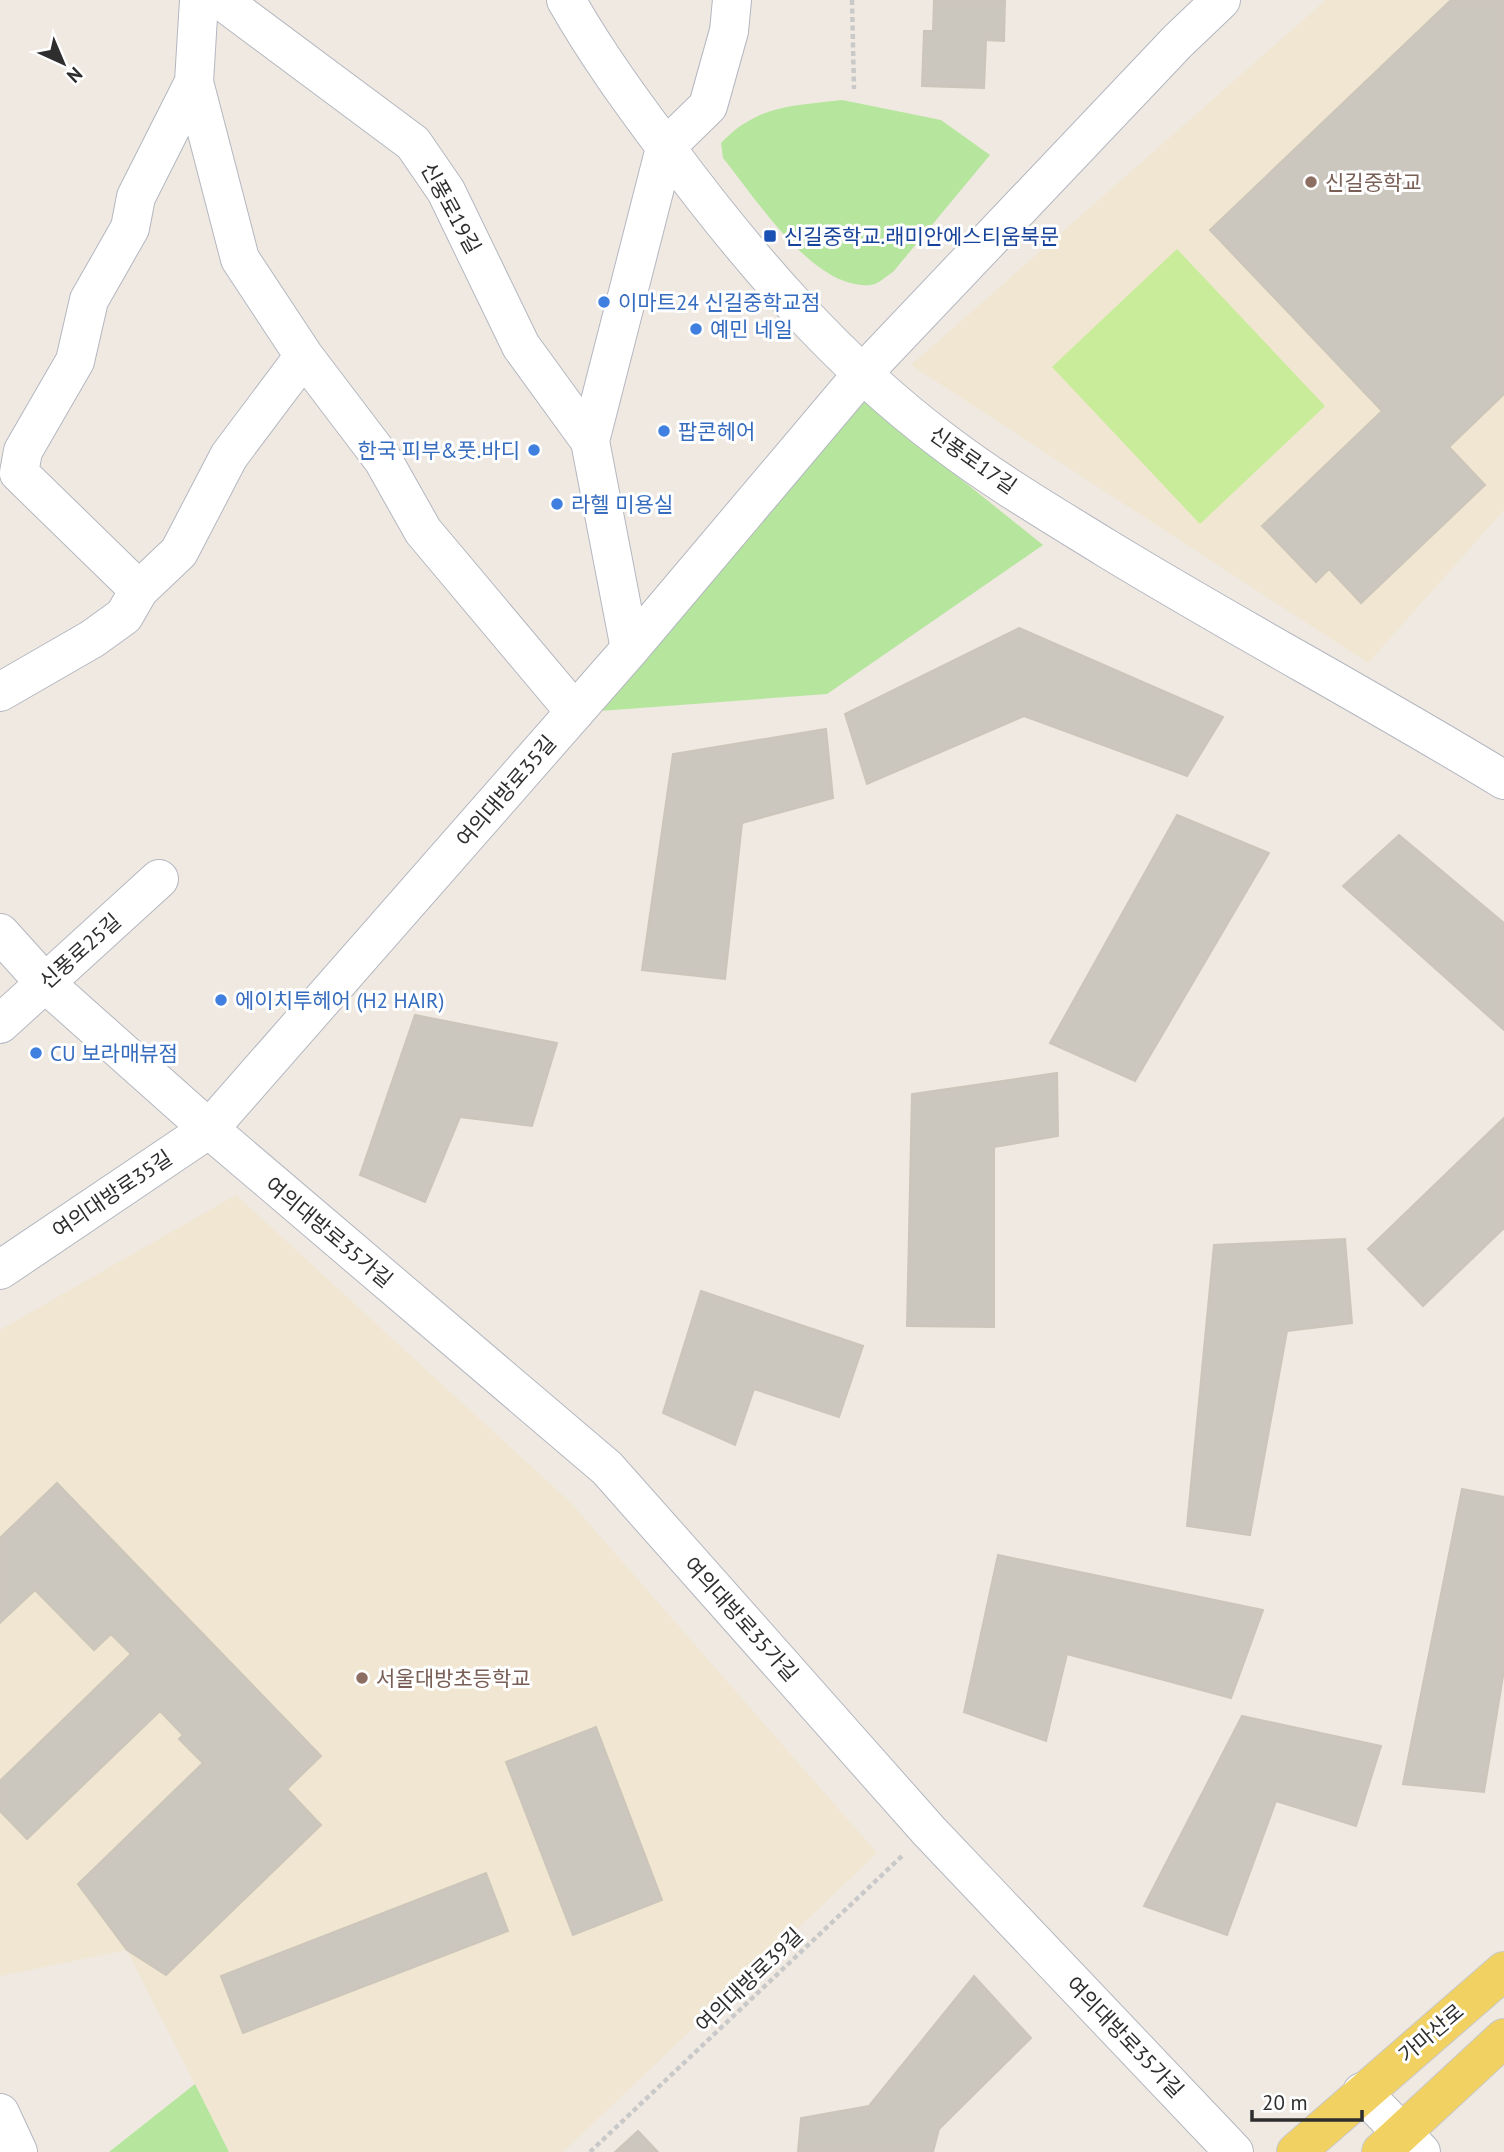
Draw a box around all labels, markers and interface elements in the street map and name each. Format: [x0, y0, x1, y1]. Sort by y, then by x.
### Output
north arrow [28, 28, 98, 98]
text: N [62, 62, 88, 88]
street label: 신풍로19길 [415, 158, 487, 258]
place label: 신길중학교 [1325, 169, 1422, 196]
marker: 신길중학교 [1303, 174, 1319, 190]
place label: 신길중학교.래미안에스티움북문 [784, 223, 1059, 250]
marker: 신길중학교.래미안에스티움북문 [762, 228, 778, 244]
place label: 이마트24 신길중학교점 [618, 289, 820, 316]
marker: 이마트24 신길중학교점 [596, 294, 612, 310]
place label: 예민 네일 [710, 316, 793, 343]
marker: 예민 네일 [688, 321, 704, 337]
place label: 팝콘헤어 [678, 418, 755, 445]
street label: 신풍로17길 [924, 420, 1022, 500]
marker: 팝콘헤어 [656, 423, 672, 439]
place label: 한국 피부&풋.바디 [358, 437, 520, 464]
marker: 한국 피부&풋.바디 [526, 442, 542, 458]
place label: 라헬 미용실 [571, 491, 673, 518]
marker: 라헬 미용실 [549, 496, 565, 512]
street label: 여의대방로35길 [450, 730, 562, 852]
street label: 신풍로25길 [34, 907, 126, 995]
place label: 에이치투헤어 (H2 HAIR) [235, 987, 444, 1014]
marker: 에이치투헤어 (H2 HAIR) [213, 992, 229, 1008]
place label: CU 보라매뷰점 [50, 1040, 178, 1067]
marker: CU 보라매뷰점 [28, 1045, 44, 1061]
street label: 여의대방로35길 [47, 1144, 177, 1244]
street label: 여의대방로35가길 [260, 1171, 398, 1293]
street label: 여의대방로35가길 [678, 1551, 804, 1687]
place label: 서울대방초등학교 [376, 1665, 531, 1692]
marker: 서울대방초등학교 [354, 1670, 370, 1686]
street label: 여의대방로39길 [690, 1922, 808, 2038]
street label: 여의대방로35가길 [1060, 1971, 1190, 2103]
street label: 가마산로 [1393, 1998, 1469, 2068]
scale bar [1252, 2078, 1362, 2122]
text: 20 m [1262, 2089, 1308, 2116]

